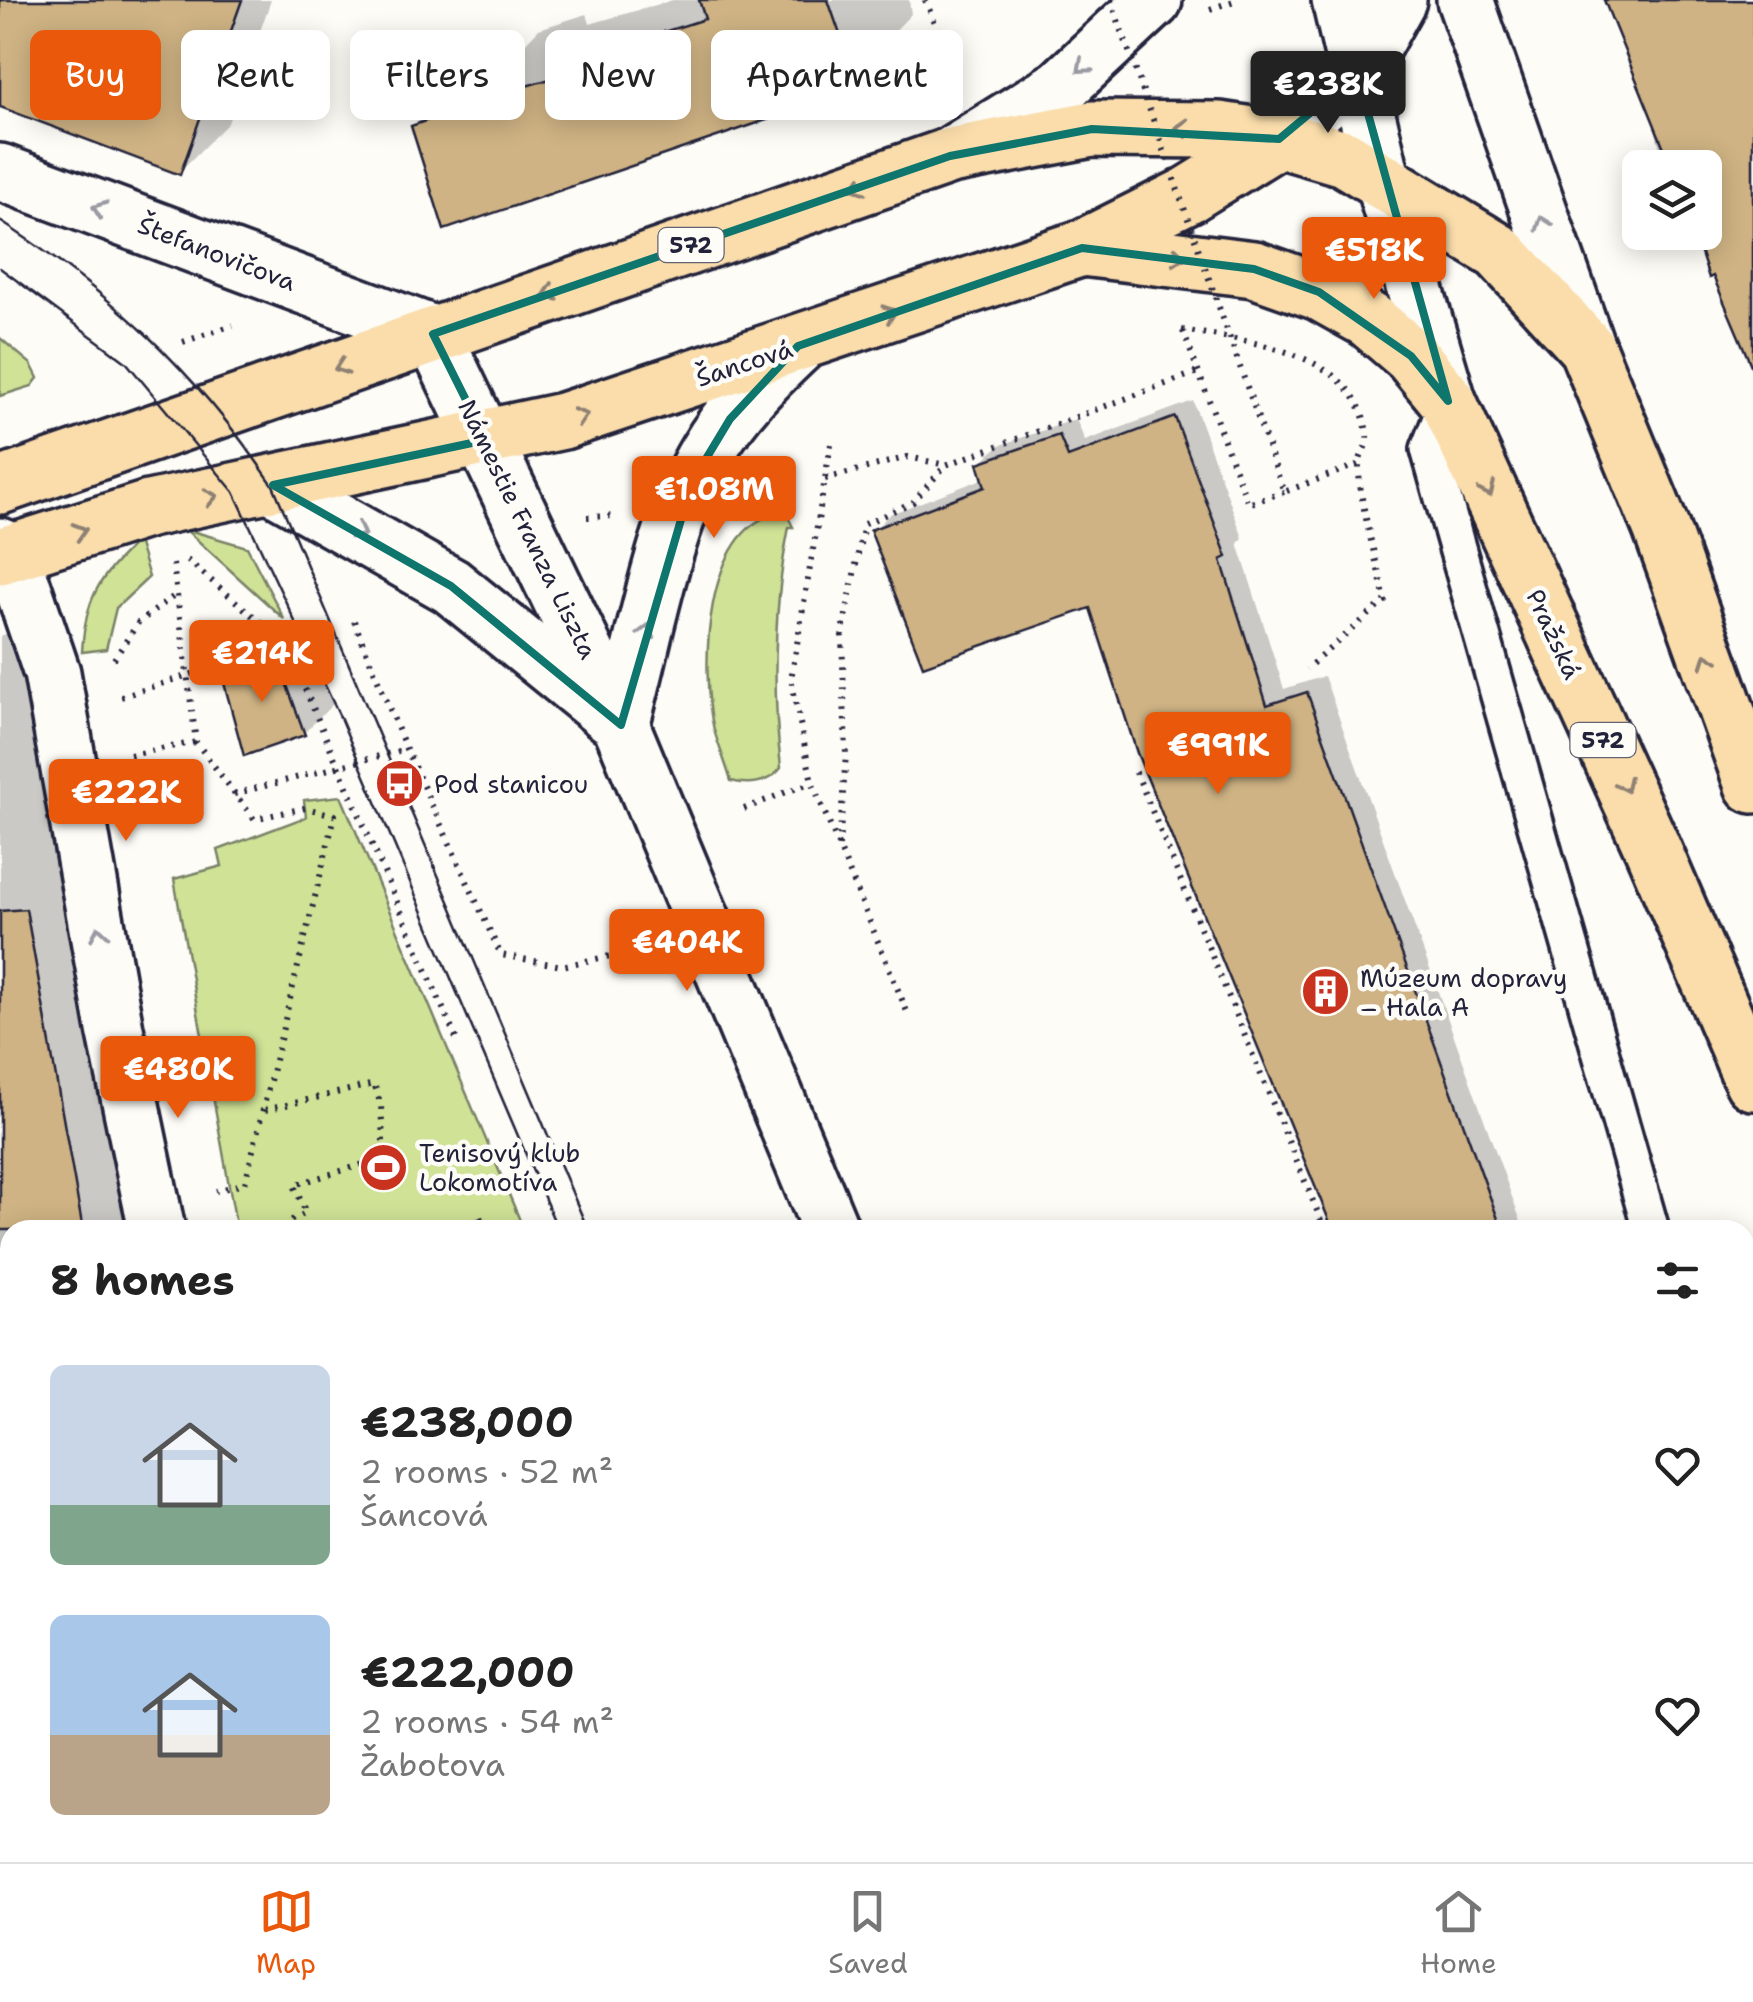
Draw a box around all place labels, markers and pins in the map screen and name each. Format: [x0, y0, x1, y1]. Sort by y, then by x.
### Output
pin: €238K [1258, 51, 1398, 136]
pin: €518K [1304, 217, 1444, 302]
pin: €1.08M [633, 456, 795, 541]
pin: €214K [192, 620, 332, 705]
pin: €991K [1148, 712, 1288, 797]
bus stop icon: Pod stanicou [373, 758, 425, 810]
pin: €222K [56, 759, 196, 844]
place label: Pod stanicou [434, 767, 588, 801]
pin: €404K [617, 909, 757, 994]
place label: Múzeum dopravy – Hala A [1360, 961, 1567, 1024]
building icon: Múzeum dopravy – Hala A [1299, 966, 1351, 1018]
pin: €480K [108, 1036, 248, 1121]
place label: Tenisový klub Lokomotíva [419, 1136, 580, 1199]
sports icon: Tenisový klub Lokomotíva [358, 1141, 410, 1193]

